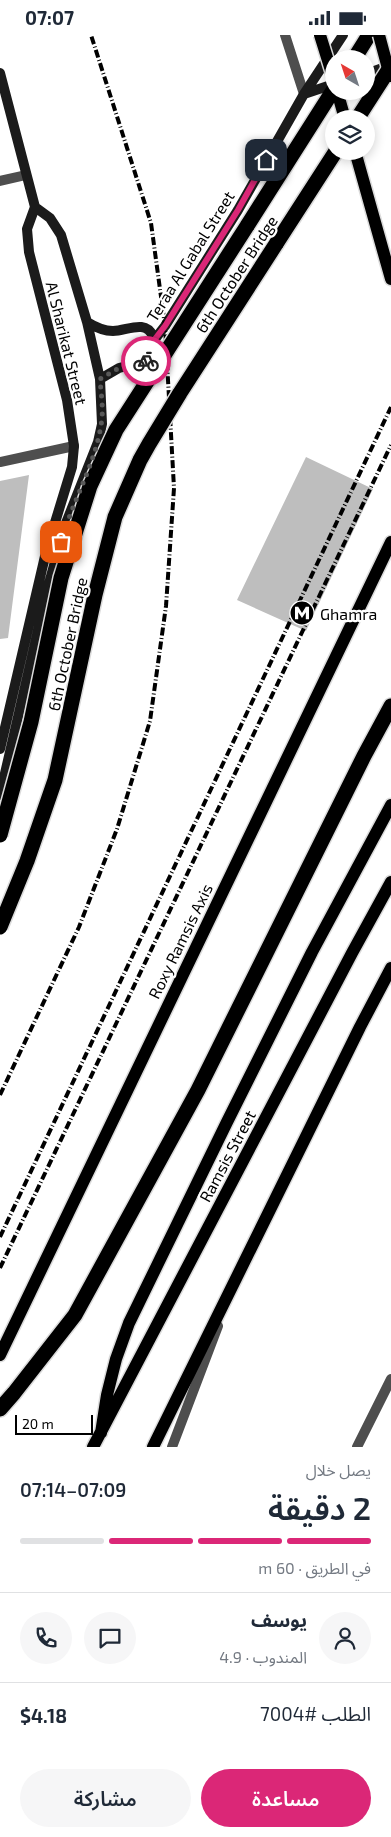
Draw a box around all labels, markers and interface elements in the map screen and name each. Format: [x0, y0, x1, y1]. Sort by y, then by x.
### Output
text: 07:07 [25, 6, 74, 29]
north arrow [325, 50, 375, 100]
map controls [325, 50, 375, 160]
button: layers [325, 110, 375, 160]
pin [245, 139, 287, 181]
icon: home [252, 146, 280, 174]
street label: Teraa Al Gabal Street [142, 187, 238, 325]
street label: 6th October Bridge [191, 212, 281, 336]
street label: Al Sharikat Street [42, 279, 92, 407]
courier [121, 336, 171, 386]
icon: bike [132, 347, 160, 375]
pin [40, 521, 82, 563]
icon: bag [47, 528, 75, 556]
street label: 6th October Bridge [44, 575, 90, 713]
metro station icon: Ghamra [289, 600, 315, 626]
place label: Ghamra [320, 604, 377, 623]
street label: Roxy Ramsis Axis [144, 880, 216, 1002]
street label: Ramsis Street [195, 1107, 259, 1205]
scale bar [15, 1412, 92, 1435]
text: 20 m [22, 1415, 54, 1432]
text: يصل خلال [306, 1460, 371, 1479]
text: 07:09–07:14 [20, 1478, 126, 1501]
text: 2 دقيقة [268, 1488, 371, 1526]
text: في الطريق · 60 m [258, 1558, 371, 1577]
text: يوسف [251, 1608, 307, 1631]
button: phone [20, 1612, 72, 1664]
button: chat [84, 1612, 136, 1664]
button: person [319, 1612, 371, 1664]
text: المندوب · 4.9 [219, 1647, 307, 1666]
text: الطلب #7004 [260, 1702, 371, 1725]
text: $4.18 [20, 1704, 67, 1727]
button: مشاركة [20, 1769, 191, 1827]
button: مساعدة [201, 1769, 371, 1827]

